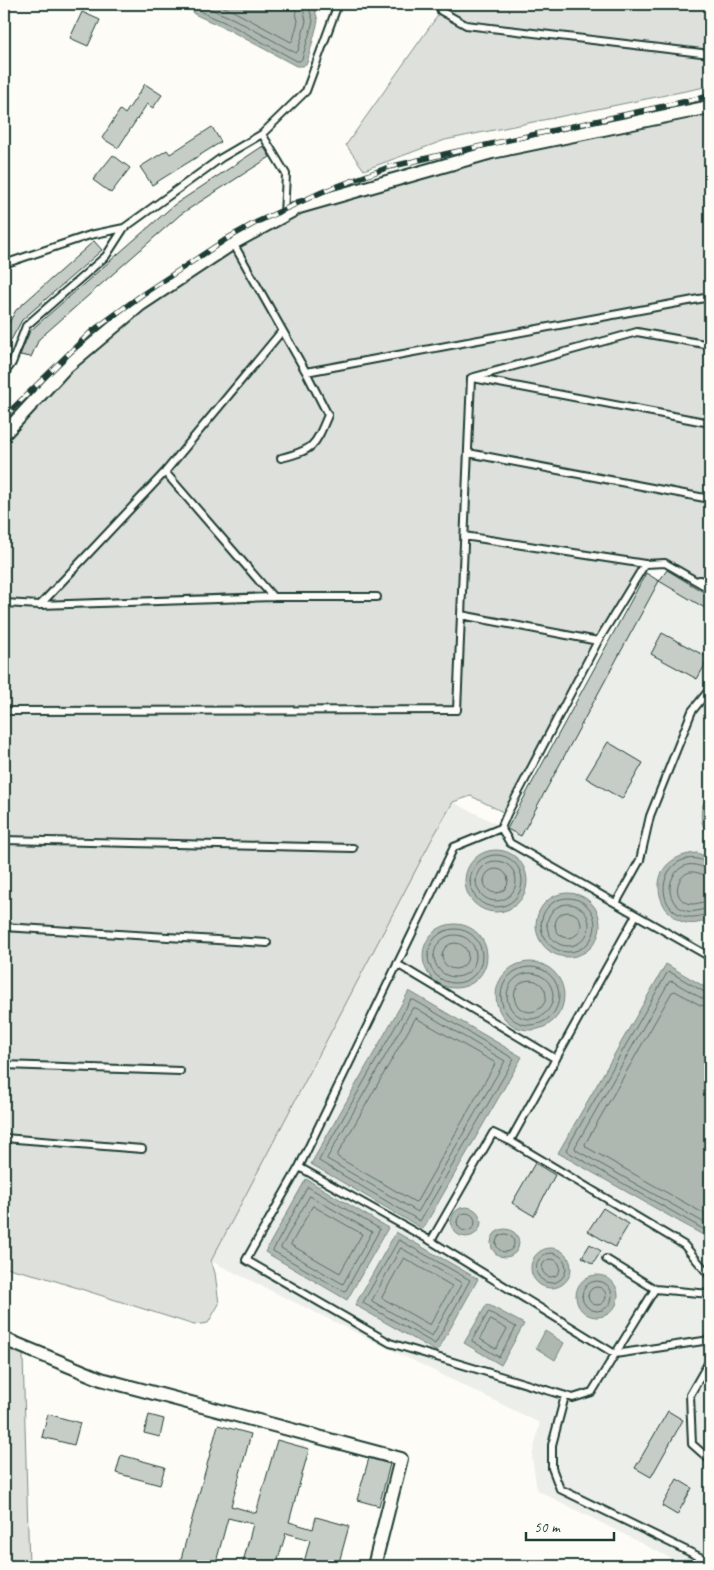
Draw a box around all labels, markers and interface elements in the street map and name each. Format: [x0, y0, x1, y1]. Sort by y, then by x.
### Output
scale bar [526, 1510, 614, 1542]
text: 50 m [534, 1518, 561, 1537]

